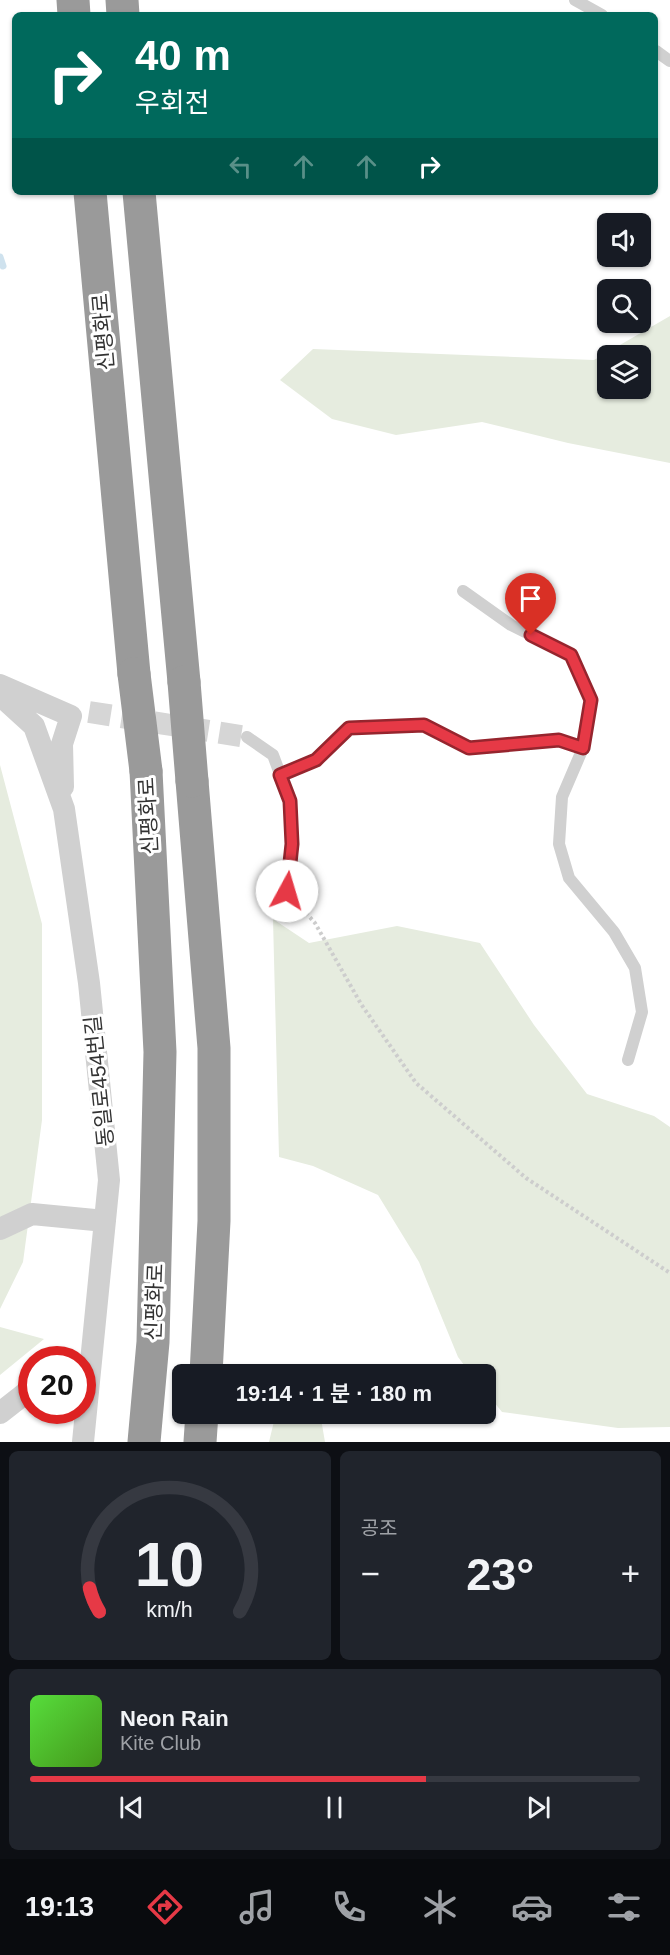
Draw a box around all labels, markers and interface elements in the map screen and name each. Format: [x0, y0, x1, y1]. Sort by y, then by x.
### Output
text: 40 m [135, 32, 231, 79]
icon: right [36, 36, 114, 114]
text: 우회전 [135, 88, 210, 118]
icon: left [224, 150, 257, 183]
icon: ahead [287, 150, 320, 183]
icon: ahead [350, 150, 383, 183]
icon: right [413, 150, 446, 183]
map controls [597, 213, 651, 399]
button: sound [597, 213, 651, 267]
button: search [597, 279, 651, 333]
street label: 신평화로 [88, 293, 118, 371]
button: layers [597, 345, 651, 399]
pin [505, 573, 556, 635]
icon: arrive [514, 582, 547, 615]
street label: 신평화로 [134, 777, 162, 855]
position arrow [255, 859, 319, 923]
street label: 동일로454번길 [81, 1014, 117, 1148]
street label: 신평화로 [141, 1263, 167, 1341]
speed limit sign: 20 [18, 1346, 96, 1424]
text: 19:14 · 1 분 · 180 m [236, 1381, 432, 1406]
text: 공조 [361, 1517, 397, 1539]
text: 10 [135, 1530, 204, 1599]
text: 23° [466, 1549, 534, 1600]
text: − [361, 1555, 380, 1592]
text: + [621, 1555, 640, 1592]
text: km/h [147, 1599, 193, 1623]
text: Neon Rain [120, 1706, 229, 1731]
text: Kite Club [120, 1732, 201, 1754]
icon: previous [115, 1791, 148, 1824]
icon: pause [318, 1791, 351, 1824]
icon: next [522, 1791, 555, 1824]
icon: directions [144, 1886, 186, 1928]
icon: music [236, 1886, 278, 1928]
icon: phone [328, 1886, 370, 1928]
icon: climate [419, 1886, 461, 1928]
icon: car [511, 1886, 553, 1928]
icon: filters [603, 1886, 645, 1928]
text: 19:13 [25, 1892, 94, 1922]

